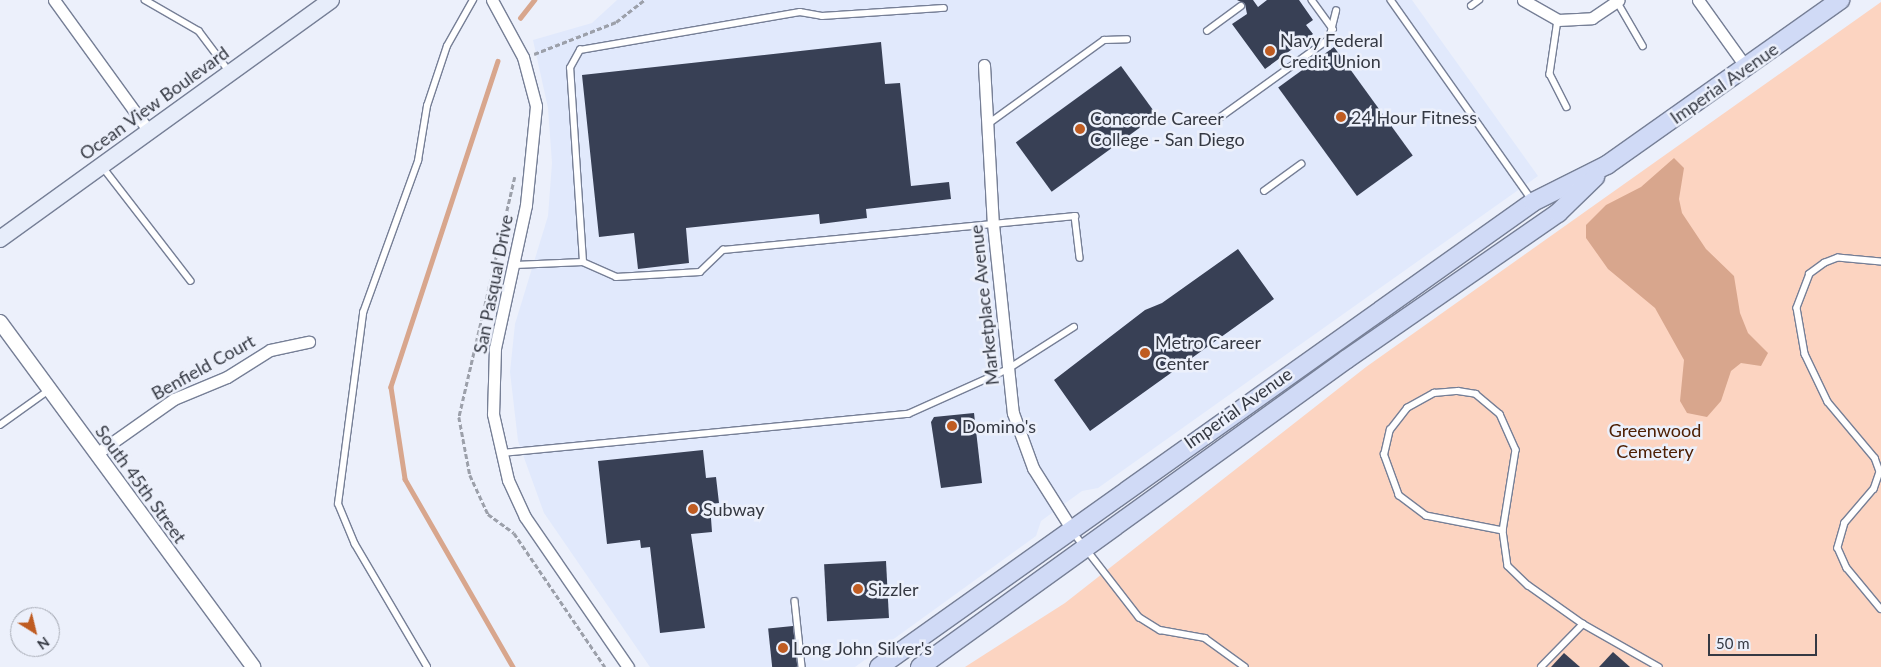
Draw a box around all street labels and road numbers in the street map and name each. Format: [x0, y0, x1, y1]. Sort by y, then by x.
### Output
street label: Imperial Avenue [1666, 38, 1782, 128]
street label: Ocean View Boulevard [75, 41, 233, 165]
street label: San Pasqual Drive [469, 213, 517, 355]
street label: Marketplace Avenue [965, 223, 1003, 387]
street label: Benfield Court [148, 330, 258, 404]
street label: Imperial Avenue [1180, 363, 1296, 453]
street label: South 45th Street [91, 421, 191, 547]

